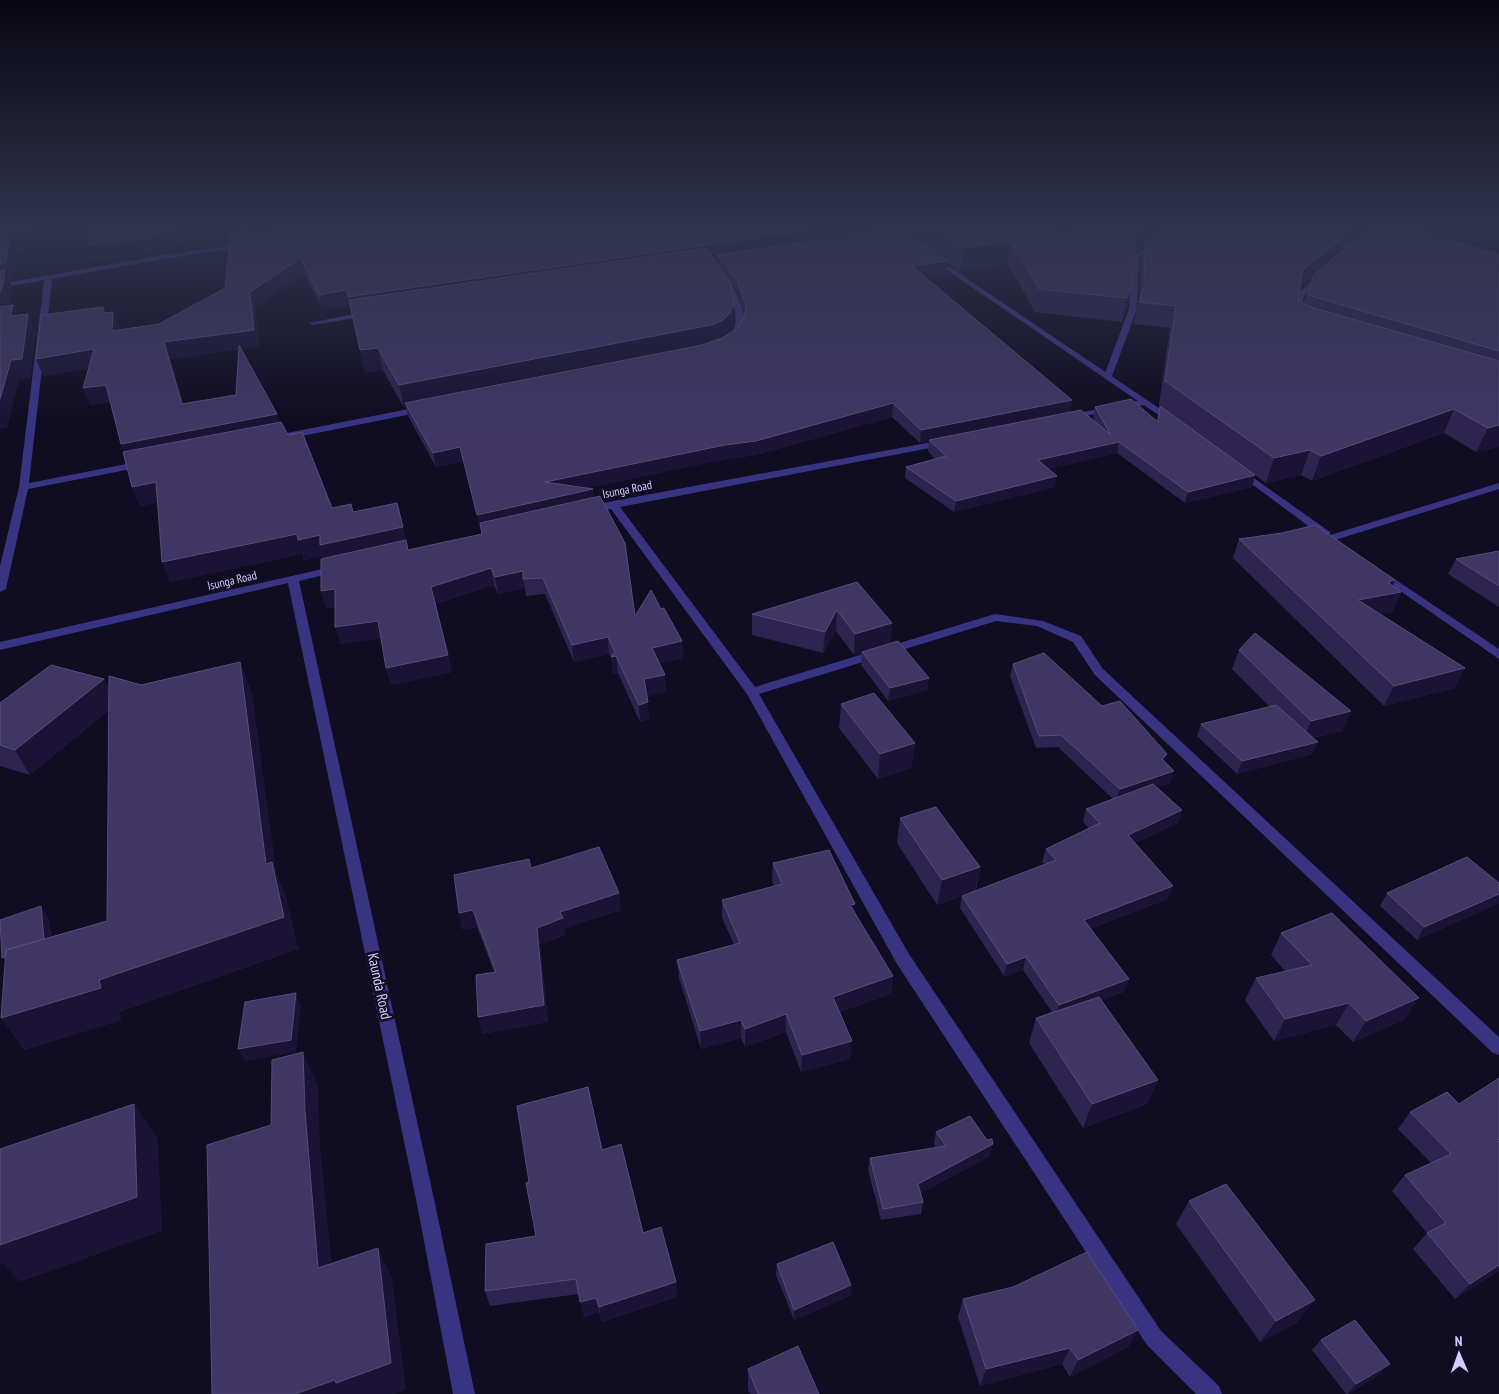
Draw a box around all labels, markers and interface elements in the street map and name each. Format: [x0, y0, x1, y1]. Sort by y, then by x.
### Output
street label: Isunga Road [601, 477, 653, 501]
street label: Isunga Road [206, 567, 258, 593]
street label: Kaunda Road [364, 951, 396, 1021]
north arrow [1434, 1329, 1484, 1379]
text: N [1454, 1332, 1463, 1350]

